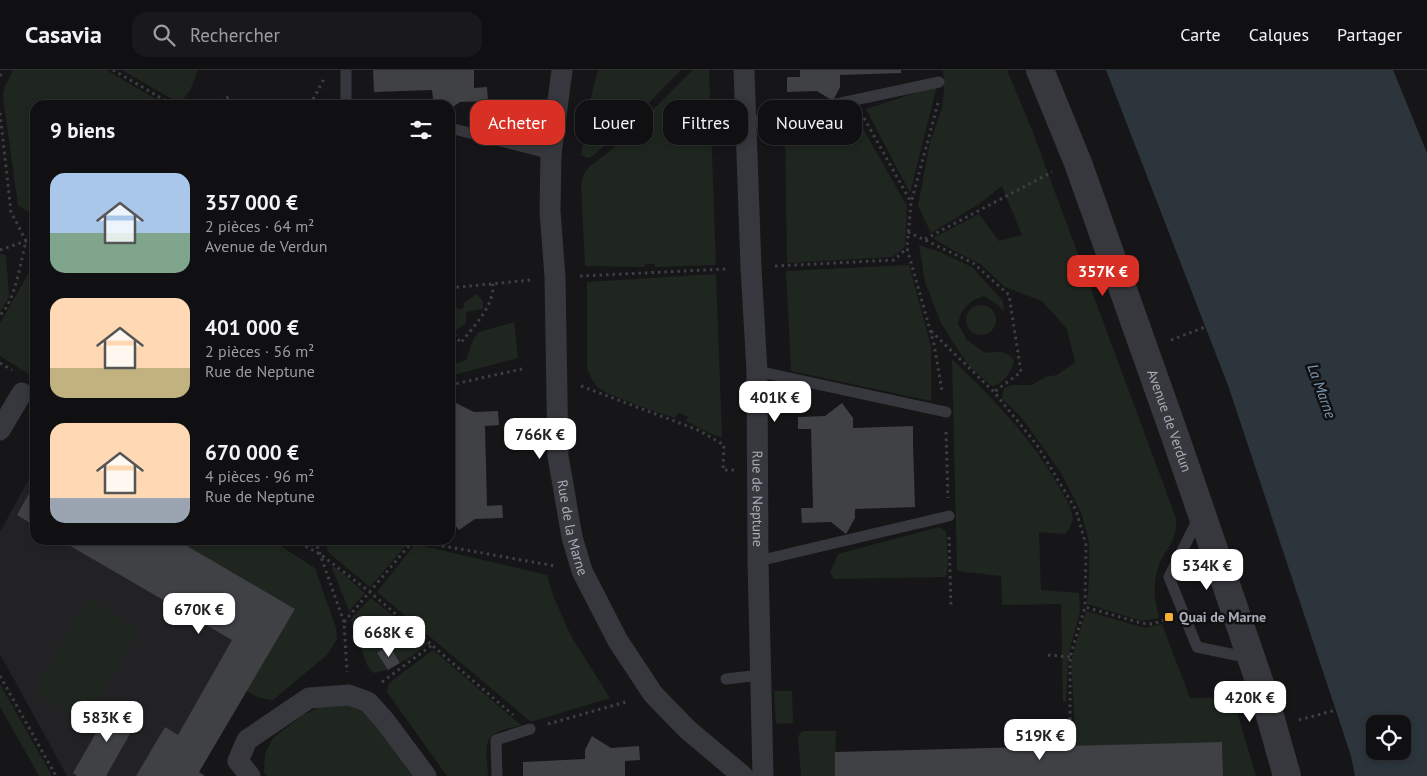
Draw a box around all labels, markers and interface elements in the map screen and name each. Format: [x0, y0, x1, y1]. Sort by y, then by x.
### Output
search box [132, 12, 482, 57]
text: Casavia [25, 19, 102, 50]
icon: search [150, 21, 178, 49]
text: Rechercher [190, 23, 280, 47]
text: Carte [1180, 23, 1221, 46]
text: Calques [1249, 23, 1309, 46]
text: Partager [1337, 23, 1402, 46]
chip: Acheter [470, 100, 565, 145]
chip: Louer [575, 100, 653, 145]
chip: Filtres [663, 100, 748, 145]
chip: Nouveau [758, 100, 862, 145]
icon: filters [407, 116, 435, 144]
text: 9 biens [50, 117, 115, 144]
text: 357 000 € [205, 189, 298, 216]
icon: home [90, 193, 150, 253]
text: 2 pièces · 64 m² [205, 216, 314, 236]
text: Avenue de Verdun [205, 236, 327, 256]
pin: 357K € [1062, 254, 1144, 297]
text: 357K € [1078, 261, 1128, 281]
text: 401 000 € [205, 314, 299, 341]
icon: home [90, 318, 150, 378]
text: 2 pièces · 56 m² [205, 341, 314, 361]
text: Rue de Neptune [205, 361, 315, 381]
water label: La Marne [1303, 361, 1341, 421]
street label: Avenue de Verdun [1143, 367, 1196, 474]
pin: 401K € [734, 380, 816, 423]
text: 401K € [750, 387, 800, 407]
pin: 766K € [499, 418, 581, 460]
text: 766K € [515, 424, 565, 444]
text: 670 000 € [205, 439, 299, 466]
icon: home [90, 443, 150, 503]
street label: Rue de Neptune [748, 451, 767, 547]
text: 4 pièces · 96 m² [205, 466, 314, 486]
street label: Rue de la Marne [553, 478, 592, 579]
text: Rue de Neptune [205, 486, 315, 506]
pin: 534K € [1166, 548, 1248, 591]
text: 534K € [1182, 555, 1232, 575]
pin: 670K € [158, 592, 240, 635]
text: 670K € [174, 599, 224, 619]
place label: Quai de Marne [1179, 608, 1266, 626]
marker: Quai de Marne [1163, 611, 1175, 623]
pin: 668K € [348, 616, 430, 658]
text: 668K € [364, 622, 414, 642]
pin: 420K € [1209, 680, 1291, 723]
text: 420K € [1225, 687, 1275, 707]
pin: 583K € [66, 700, 148, 743]
text: 583K € [82, 707, 132, 727]
map controls [1366, 715, 1411, 760]
button: locate [1366, 715, 1411, 760]
pin: 519K € [999, 718, 1081, 761]
text: 519K € [1015, 725, 1065, 745]

